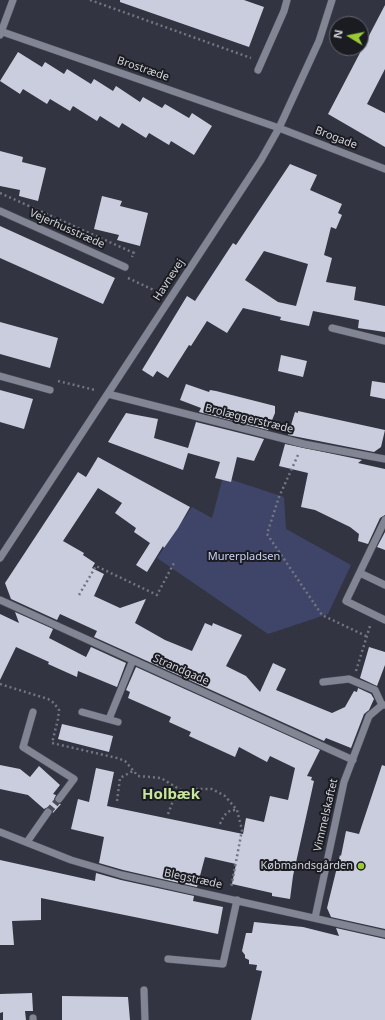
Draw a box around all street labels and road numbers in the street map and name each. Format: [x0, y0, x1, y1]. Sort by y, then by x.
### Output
street label: Brostræde [115, 54, 171, 84]
street label: Brogade [313, 124, 359, 152]
street label: Vejerhusstræde [27, 206, 107, 252]
street label: Havnevej [151, 257, 187, 303]
street label: Brolæggerstræde [203, 402, 295, 436]
street label: Strandgade [151, 652, 211, 688]
street label: Vimmelskaftet [311, 777, 341, 853]
street label: Blegstræde [163, 866, 223, 892]

